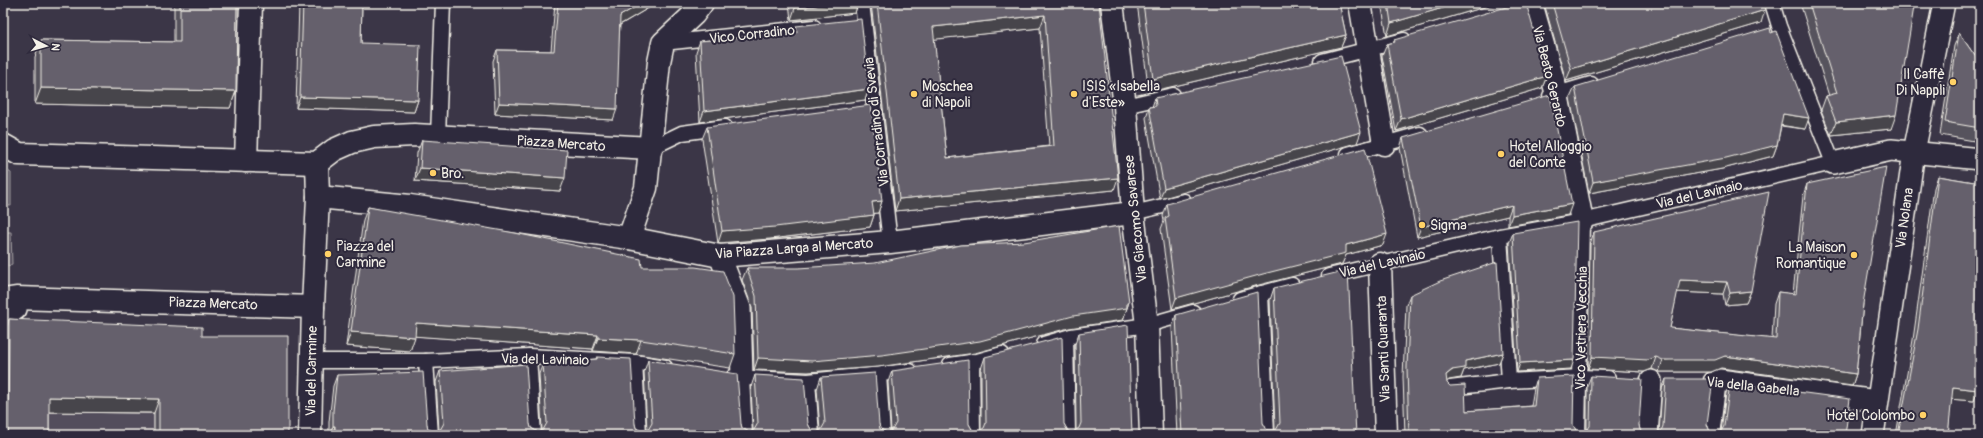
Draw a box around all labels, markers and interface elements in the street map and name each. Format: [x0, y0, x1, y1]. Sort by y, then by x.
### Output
street label: Vico Corradino [708, 21, 796, 47]
street label: Via Beato Gerardo [1529, 24, 1570, 129]
north arrow [26, 26, 66, 66]
text: N [49, 43, 62, 52]
street label: Via Corradino di Svevia [860, 56, 893, 188]
place label: Il Caffè Di Nappli [1896, 66, 1946, 99]
marker: Il Caffè Di Nappli [1948, 77, 1958, 87]
place label: Moschea di Napoli [922, 78, 973, 111]
place label: ISIS «Isabella d'Este» [1082, 78, 1160, 111]
marker: Moschea di Napoli [909, 89, 919, 99]
marker: ISIS «Isabella d'Este» [1069, 89, 1079, 99]
street label: Piazza Mercato [516, 132, 607, 155]
place label: Hotel Alloggio del Conte [1509, 138, 1592, 171]
marker: Hotel Alloggio del Conte [1496, 149, 1506, 159]
street label: Via Giacomo Savarese [1120, 154, 1151, 284]
place label: Bro. [441, 165, 464, 182]
marker: Bro. [428, 168, 438, 178]
street label: Via del Lavinaio [1654, 176, 1744, 213]
street label: Via Nolana [1892, 187, 1917, 250]
place label: Sigma [1430, 217, 1467, 234]
marker: Sigma [1417, 220, 1427, 230]
street label: Via Piazza Larga al Mercato [714, 234, 874, 263]
place label: Piazza del Carmine [336, 238, 394, 271]
place label: La Maison Romantique [1776, 239, 1846, 272]
street label: Via del Lavinaio [1337, 245, 1427, 282]
marker: Piazza del Carmine [323, 249, 333, 259]
marker: La Maison Romantique [1849, 250, 1859, 260]
street label: Vico Vetriera Vecchia [1572, 266, 1591, 390]
street label: Piazza Mercato [168, 293, 258, 314]
street label: Via Santi Quaranta [1373, 295, 1394, 403]
street label: Via del Carmine [302, 326, 321, 416]
street label: Via del Lavinaio [501, 350, 590, 369]
street label: Via della Gabella [1706, 373, 1800, 400]
place label: Hotel Colombo [1826, 407, 1915, 424]
marker: Hotel Colombo [1918, 410, 1928, 420]

